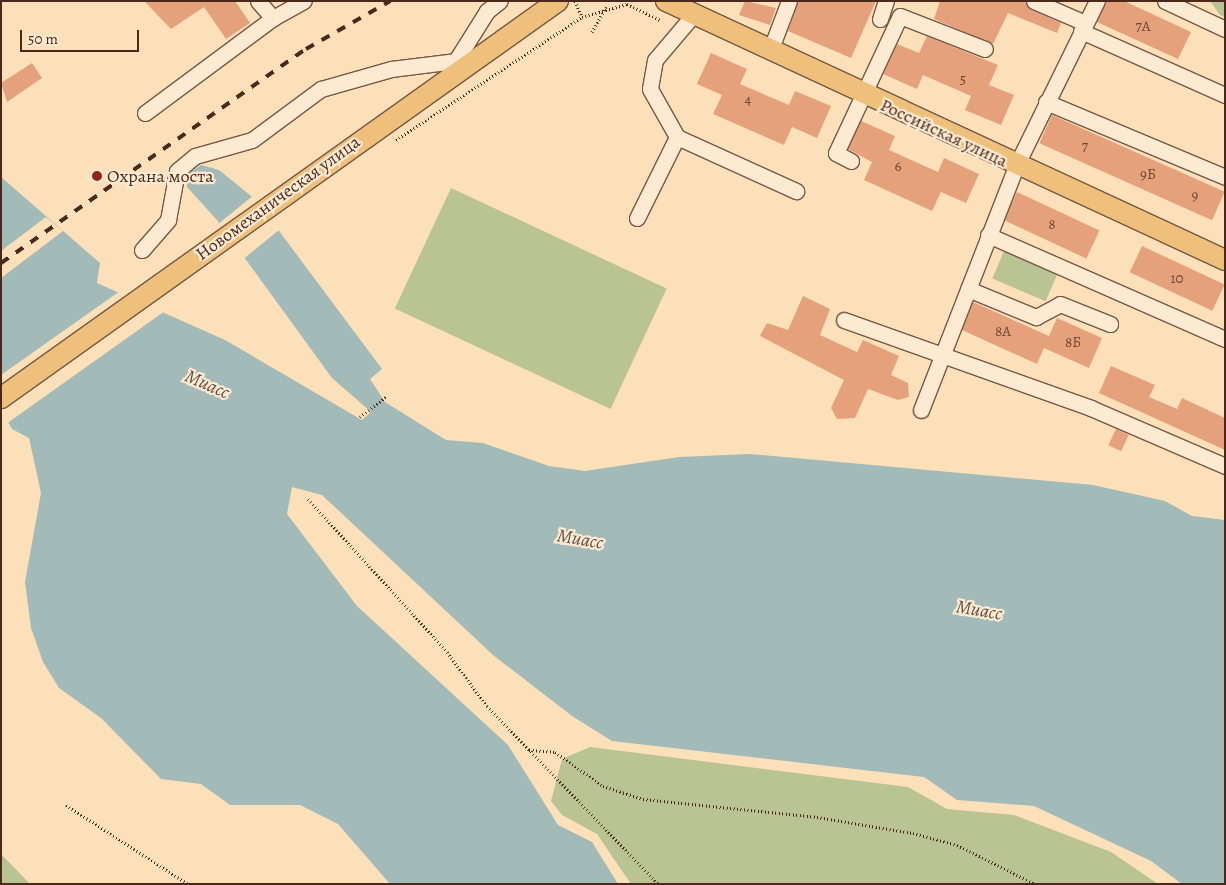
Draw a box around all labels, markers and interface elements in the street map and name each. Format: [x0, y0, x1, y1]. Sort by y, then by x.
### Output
house number: 7А [1135, 18, 1151, 36]
scale bar [22, 20, 141, 52]
text: 50 m [28, 29, 58, 49]
house number: 5 [960, 71, 966, 89]
house number: 4 [745, 91, 751, 109]
street label: Российская улица [877, 94, 1011, 172]
street label: Новомеханическая улица [192, 131, 364, 265]
house number: 7 [1082, 138, 1088, 156]
house number: 6 [895, 158, 901, 176]
place label: Охрана моста [107, 165, 214, 187]
house number: 9Б [1140, 166, 1156, 184]
marker: Охрана моста [91, 170, 103, 182]
house number: 9 [1192, 187, 1198, 205]
house number: 8 [1048, 216, 1056, 234]
house number: 10 [1170, 270, 1184, 288]
house number: 8А [995, 323, 1011, 341]
house number: 8Б [1065, 334, 1081, 352]
water label: Миасс [181, 365, 233, 405]
water label: Миасс [555, 525, 605, 555]
water label: Миасс [954, 596, 1004, 626]

